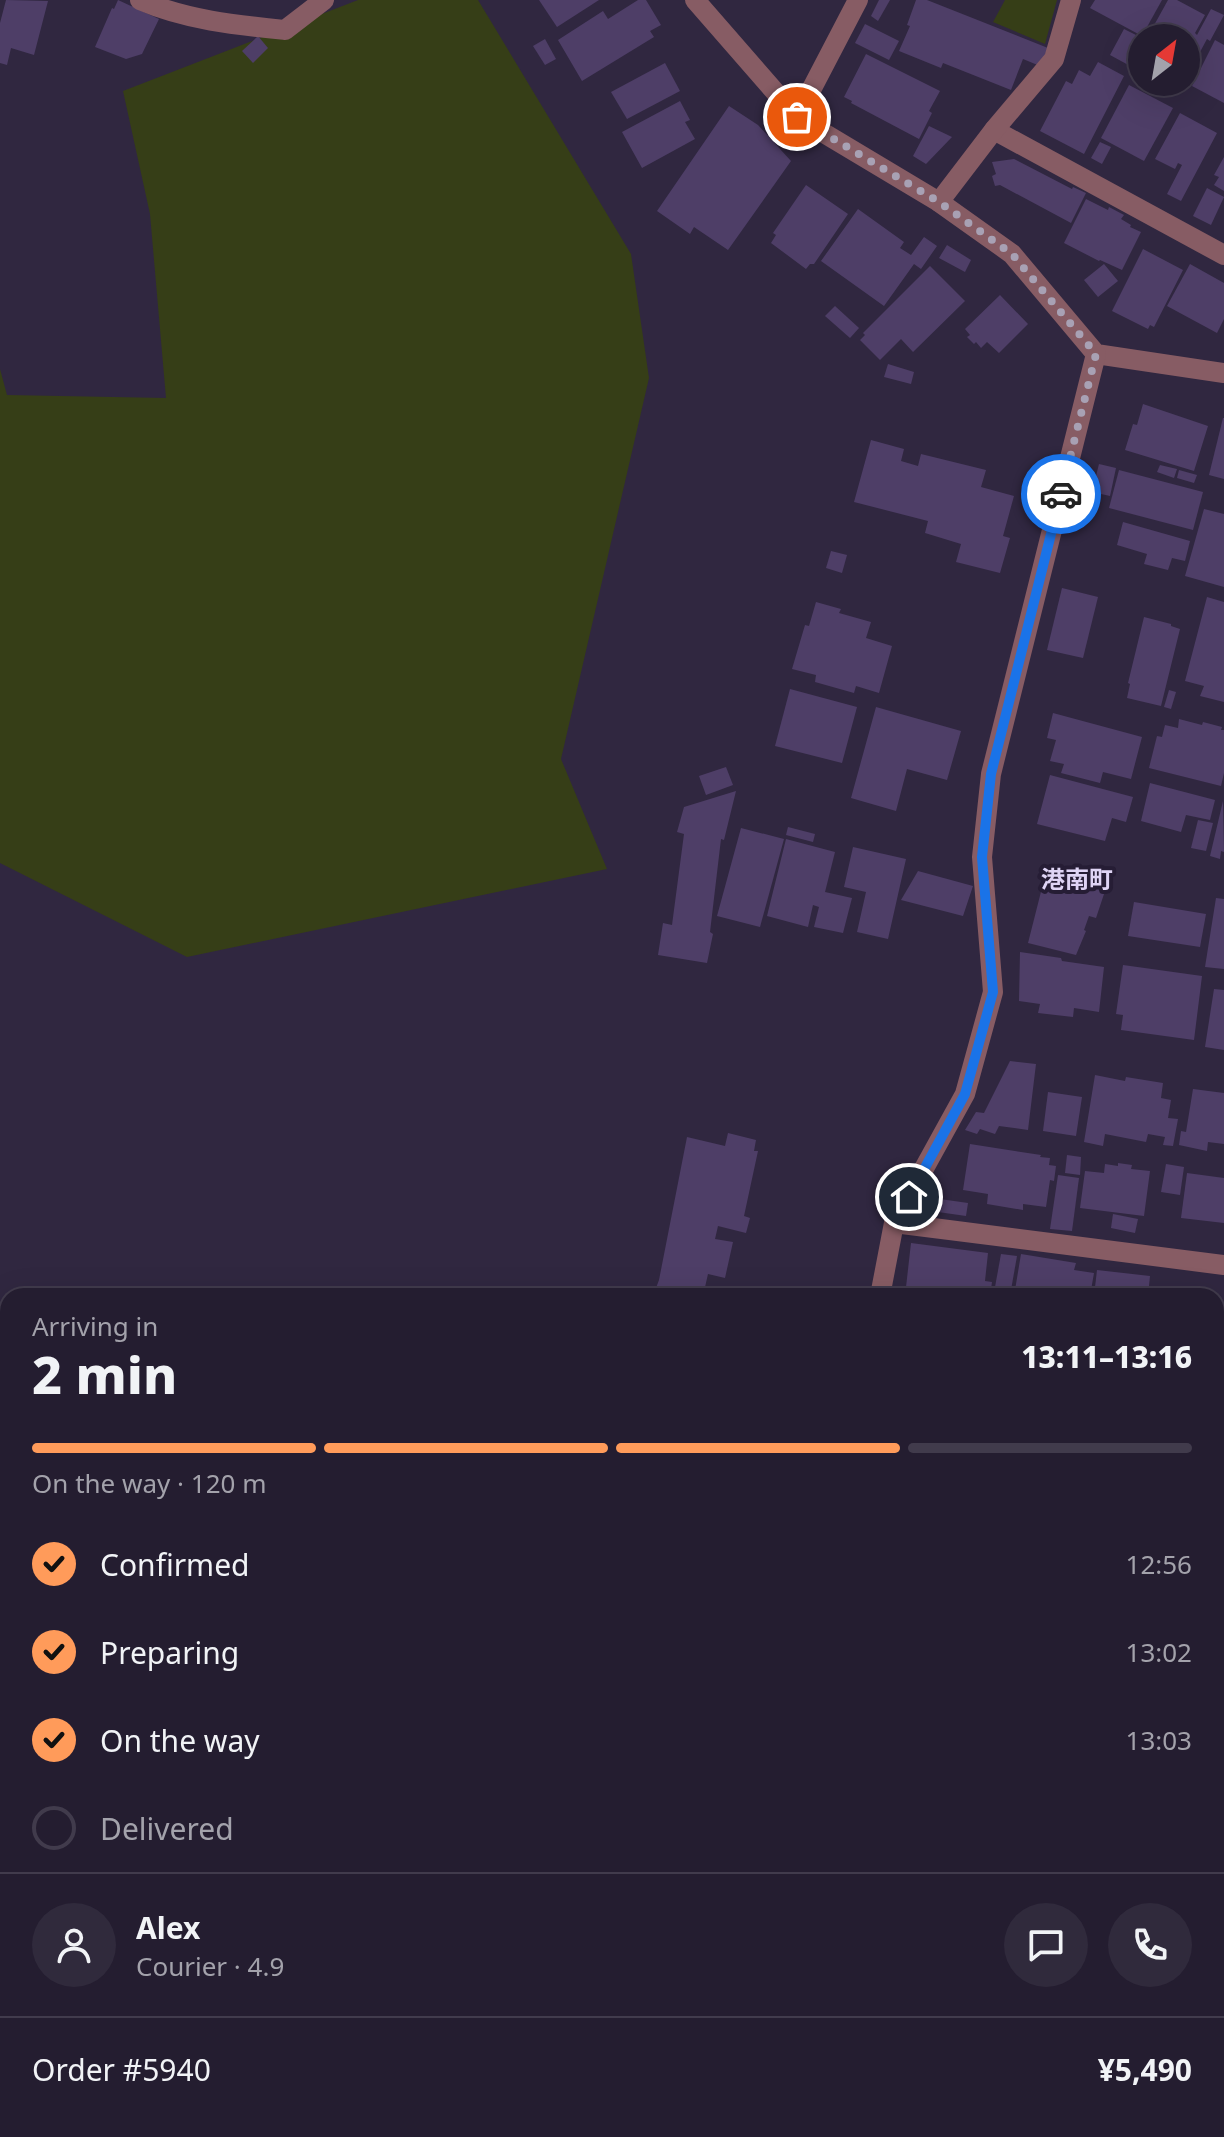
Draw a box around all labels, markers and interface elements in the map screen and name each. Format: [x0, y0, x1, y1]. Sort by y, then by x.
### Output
north arrow [1128, 24, 1200, 96]
map controls [1128, 24, 1200, 96]
pin [763, 83, 831, 151]
icon: bag [775, 95, 819, 139]
courier [1021, 454, 1101, 534]
icon: car [1039, 472, 1083, 516]
district label: 港南町 [1041, 862, 1113, 895]
pin [875, 1163, 943, 1231]
icon: home [887, 1175, 931, 1219]
text: Arriving in [32, 1308, 158, 1344]
text: 13:11–13:16 [1021, 1336, 1192, 1377]
text: 2 min [32, 1338, 177, 1409]
text: On the way · 120 m [32, 1465, 266, 1501]
icon: check [32, 1542, 76, 1586]
text: Confirmed [100, 1544, 250, 1585]
text: 12:56 [1126, 1546, 1192, 1582]
icon: check [32, 1630, 76, 1674]
text: Preparing [100, 1632, 239, 1673]
text: 13:02 [1126, 1634, 1192, 1670]
icon: check [32, 1718, 76, 1762]
text: On the way [100, 1720, 260, 1761]
text: 13:03 [1126, 1722, 1192, 1758]
text: Delivered [100, 1808, 234, 1849]
button: person [32, 1903, 116, 1987]
button: chat [1004, 1903, 1088, 1987]
button: phone [1108, 1903, 1192, 1987]
text: Alex [136, 1907, 200, 1948]
text: Courier · 4.9 [136, 1948, 284, 1984]
text: Order #5940 [32, 2049, 211, 2090]
text: ¥5,490 [1098, 2049, 1192, 2090]

